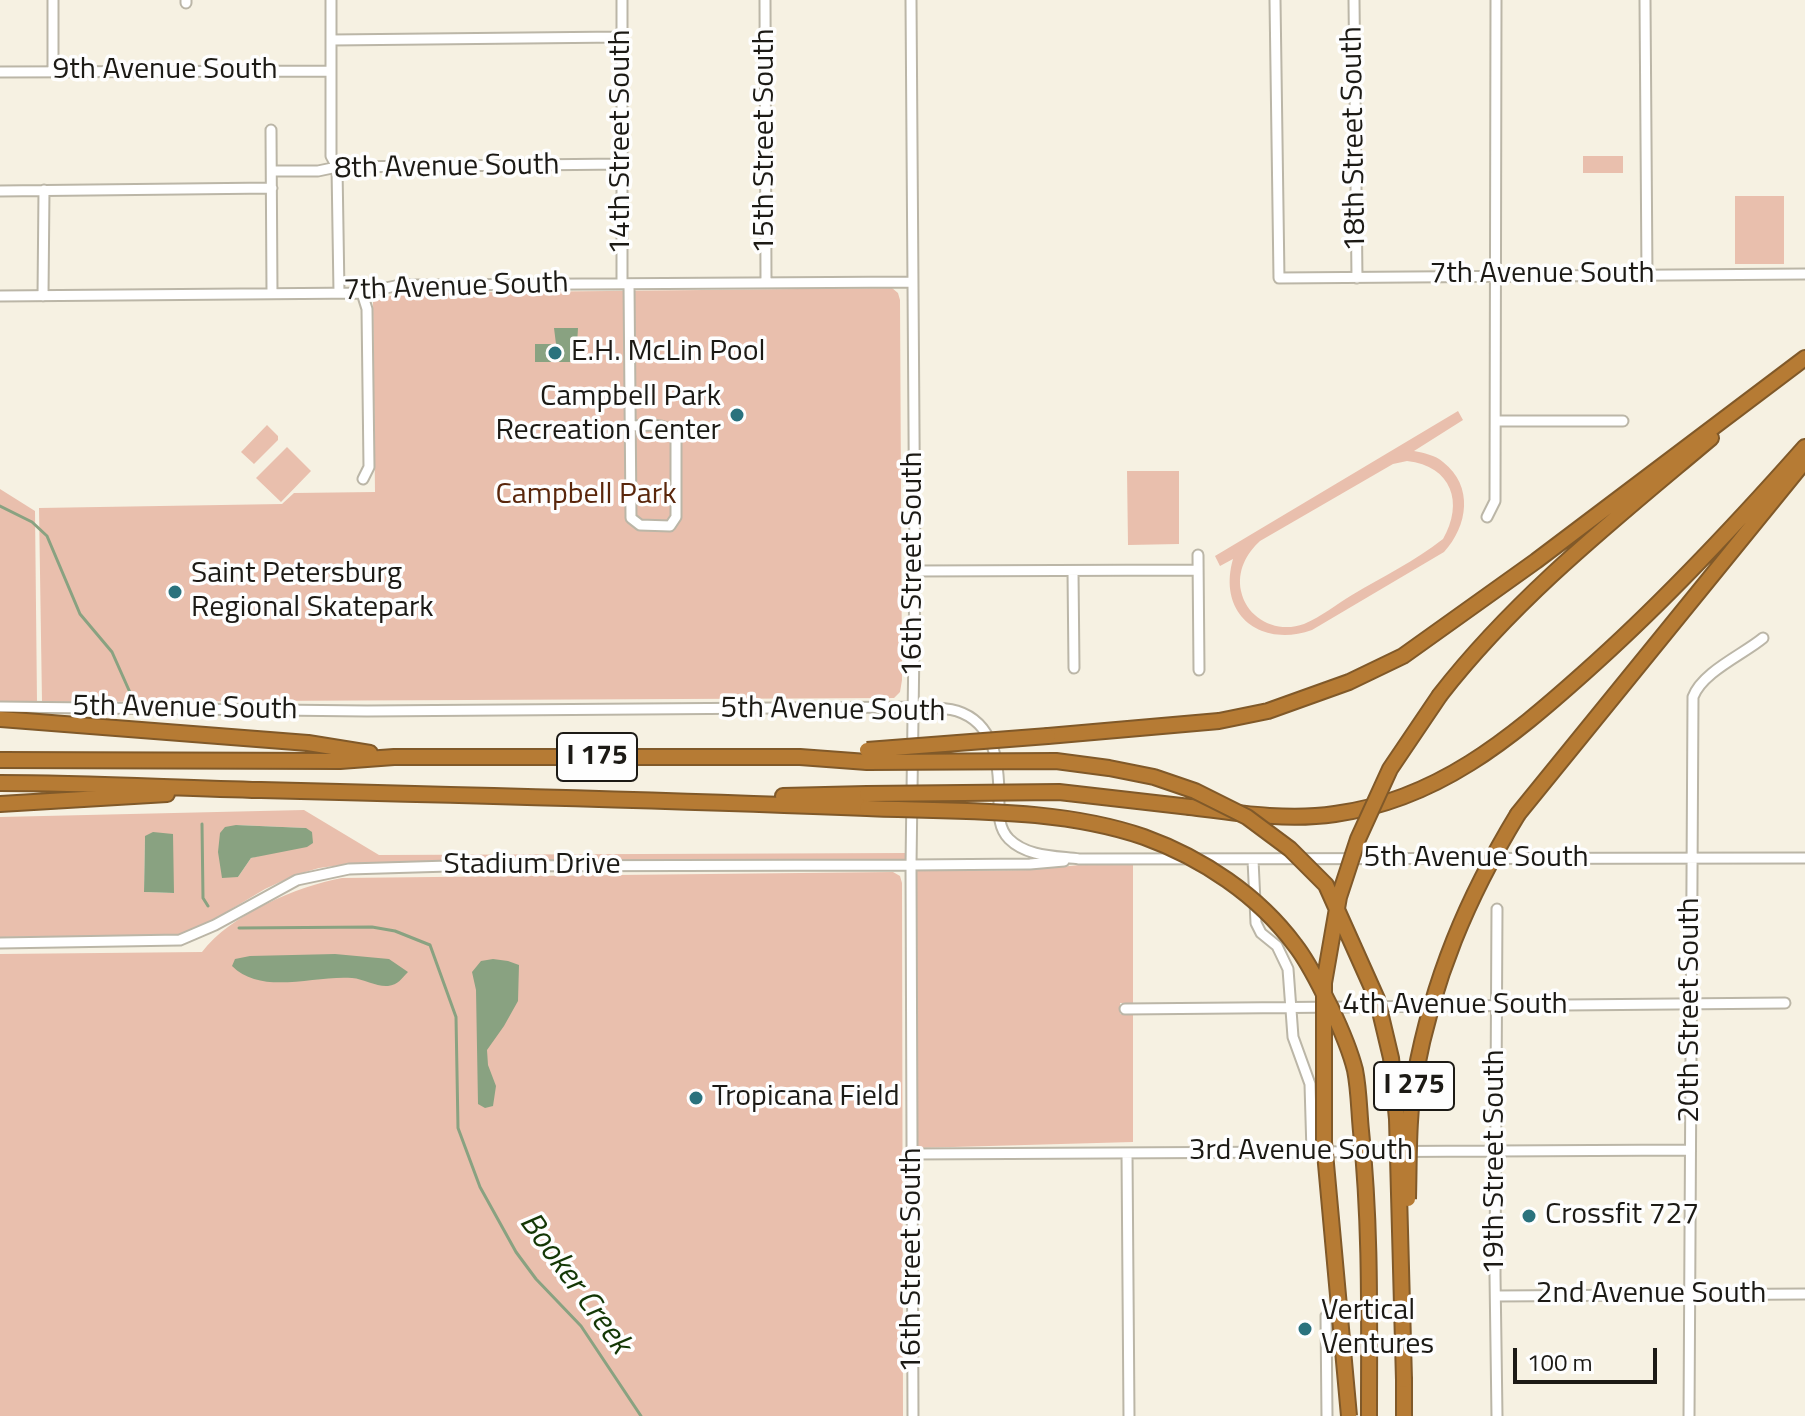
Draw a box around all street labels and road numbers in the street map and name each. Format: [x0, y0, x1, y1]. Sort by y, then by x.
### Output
street label: 18th Street South [1335, 26, 1375, 252]
street label: 15th Street South [748, 28, 784, 254]
street label: 14th Street South [604, 29, 640, 255]
street label: 9th Avenue South [52, 53, 278, 89]
street label: 8th Avenue South [334, 148, 560, 188]
street label: 7th Avenue South [1429, 257, 1655, 293]
street label: 7th Avenue South [343, 266, 569, 310]
street label: 16th Street South [896, 451, 932, 677]
street label: 5th Avenue South [72, 689, 298, 729]
street label: 5th Avenue South [720, 691, 946, 731]
road number: I 175 [557, 733, 637, 781]
street label: 5th Avenue South [1363, 841, 1589, 877]
street label: Stadium Drive [443, 848, 621, 884]
street label: 20th Street South [1673, 897, 1709, 1123]
street label: 4th Avenue South [1342, 988, 1568, 1024]
street label: 19th Street South [1478, 1049, 1514, 1275]
road number: I 275 [1374, 1062, 1454, 1110]
street label: 3rd Avenue South [1189, 1134, 1413, 1170]
street label: 16th Street South [895, 1147, 931, 1373]
street label: 2nd Avenue South [1536, 1277, 1766, 1313]

